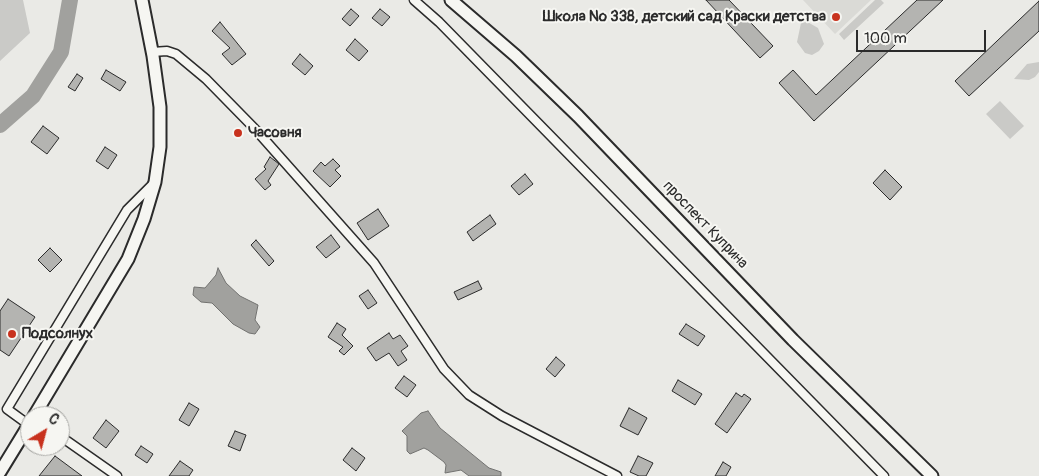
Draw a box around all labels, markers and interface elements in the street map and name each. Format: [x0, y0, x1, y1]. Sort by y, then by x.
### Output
place label: Школа № 338, детский сад Краски детства [543, 8, 826, 26]
marker: Школа № 338, детский сад Краски детства [830, 11, 842, 23]
scale bar [859, 20, 989, 52]
text: 100 m [864, 29, 907, 48]
place label: Часовня [248, 124, 302, 142]
marker: Часовня [232, 127, 244, 139]
street label: проспект Куприна [659, 177, 751, 273]
place label: Подсолнух [22, 325, 93, 343]
marker: Подсолнух [6, 328, 18, 340]
north arrow [20, 406, 70, 456]
text: С [45, 410, 62, 429]

